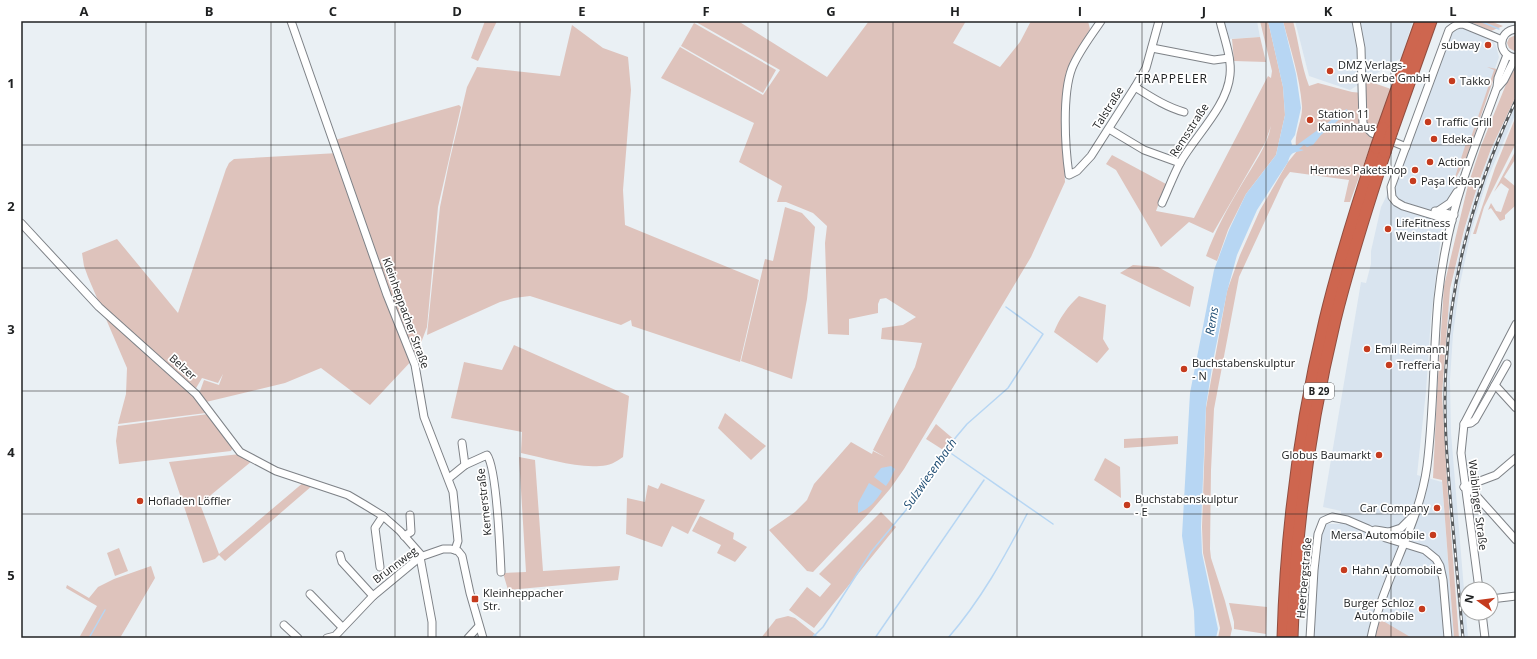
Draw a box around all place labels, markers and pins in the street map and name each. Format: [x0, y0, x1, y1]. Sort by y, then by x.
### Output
place label: subway [1441, 37, 1480, 52]
marker: subway [1483, 40, 1493, 50]
place label: DMZ Verlags- und Werbe GmbH [1338, 57, 1431, 85]
marker: DMZ Verlags- und Werbe GmbH [1325, 66, 1335, 76]
place label: Takko [1460, 73, 1491, 88]
marker: Takko [1447, 76, 1457, 86]
place label: Station 11 Kaminhaus [1318, 106, 1375, 134]
place label: Traffic Grill [1436, 114, 1492, 129]
marker: Station 11 Kaminhaus [1305, 115, 1315, 125]
marker: Traffic Grill [1423, 117, 1433, 127]
place label: Edeka [1442, 131, 1473, 146]
marker: Edeka [1429, 134, 1439, 144]
place label: Action [1438, 154, 1470, 169]
marker: Action [1425, 157, 1435, 167]
place label: Hermes Paketshop [1310, 162, 1407, 177]
marker: Hermes Paketshop [1410, 165, 1420, 175]
place label: Paşa Kebap [1421, 173, 1481, 188]
marker: Paşa Kebap [1408, 176, 1418, 186]
place label: LifeFitness Weinstadt [1396, 215, 1450, 243]
marker: LifeFitness Weinstadt [1383, 224, 1393, 234]
place label: Emil Reimann [1375, 341, 1445, 356]
marker: Emil Reimann [1362, 344, 1372, 354]
place label: Buchstabenskulptur - N [1192, 355, 1296, 383]
place label: Trefferia [1397, 357, 1441, 372]
marker: Trefferia [1384, 360, 1394, 370]
marker: Buchstabenskulptur - N [1179, 364, 1189, 374]
place label: Globus Baumarkt [1282, 447, 1371, 462]
marker: Globus Baumarkt [1374, 450, 1384, 460]
place label: Buchstabenskulptur - E [1135, 491, 1239, 519]
place label: Hofladen Löffler [148, 493, 232, 508]
marker: Hofladen Löffler [135, 496, 145, 506]
marker: Buchstabenskulptur - E [1122, 500, 1132, 510]
place label: Car Company [1360, 500, 1429, 515]
marker: Car Company [1432, 503, 1442, 513]
place label: Mersa Automobile [1331, 527, 1425, 542]
marker: Mersa Automobile [1428, 530, 1438, 540]
place label: Hahn Automobile [1352, 562, 1442, 577]
marker: Hahn Automobile [1339, 565, 1349, 575]
place label: Kleinheppacher Str. [483, 585, 564, 613]
marker: Kleinheppacher Str. [470, 594, 480, 604]
place label: Burger Schloz Automobile [1344, 595, 1414, 623]
marker: Burger Schloz Automobile [1417, 604, 1427, 614]

